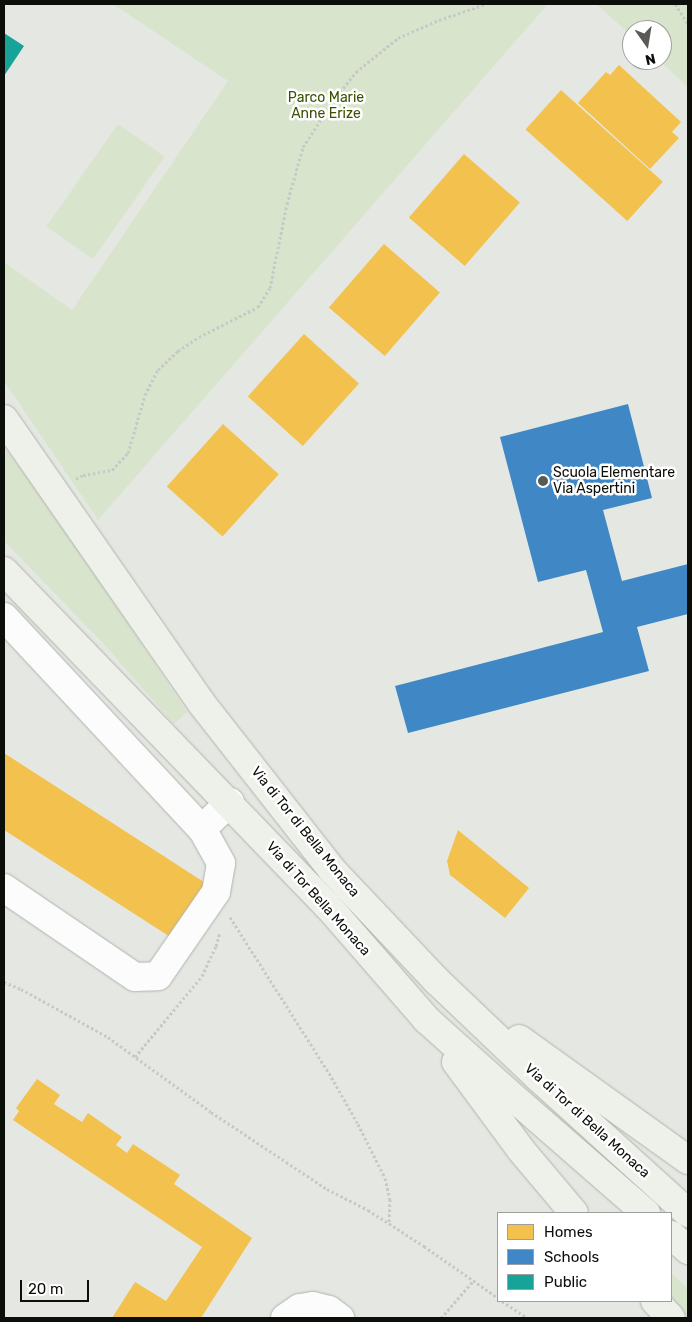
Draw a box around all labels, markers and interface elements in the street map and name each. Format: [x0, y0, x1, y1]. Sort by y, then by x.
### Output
north arrow [622, 20, 672, 70]
text: N [643, 50, 657, 69]
park label: Parco Marie Anne Erize [288, 90, 364, 122]
place label: Scuola Elementare Via Aspertini [553, 465, 675, 498]
marker: Scuola Elementare Via Aspertini [537, 475, 549, 487]
street label: Via di Tor di Bella Monaca [247, 763, 363, 901]
street label: Via di Tor Bella Monaca [262, 838, 374, 960]
street label: Via di Tor di Bella Monaca [521, 1060, 653, 1182]
legend [497, 1212, 672, 1302]
text: Homes [544, 1223, 593, 1241]
text: Schools [544, 1248, 599, 1266]
scale bar [22, 1270, 91, 1302]
text: Public [544, 1273, 587, 1291]
text: 20 m [28, 1280, 63, 1298]

